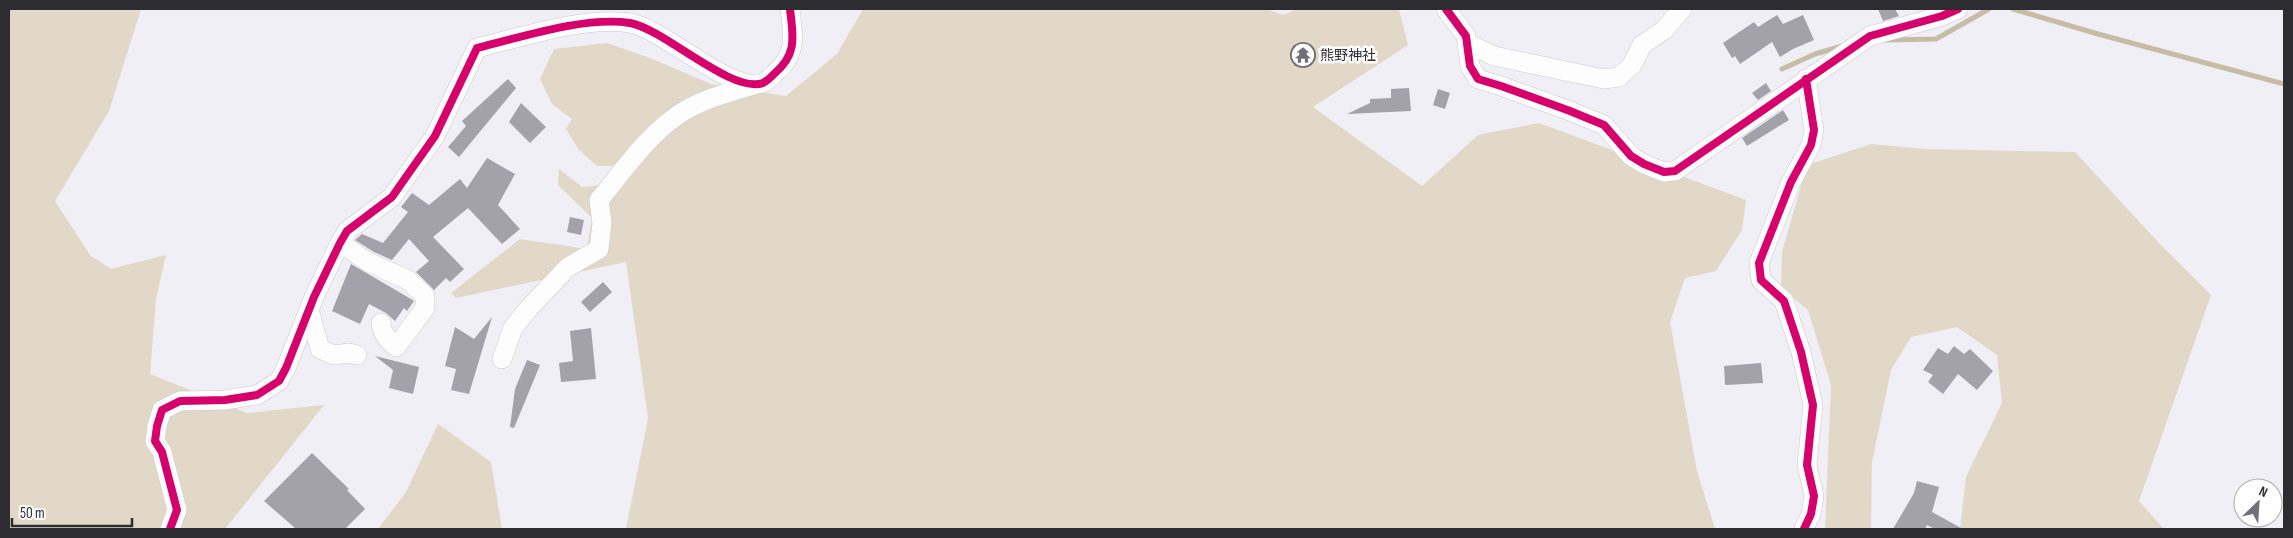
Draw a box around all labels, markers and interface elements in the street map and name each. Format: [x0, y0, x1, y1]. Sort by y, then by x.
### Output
temple icon: 熊野神社 [1290, 42, 1316, 68]
place label: 熊野神社 [1320, 47, 1376, 64]
north arrow [2233, 478, 2283, 528]
text: N [2256, 482, 2270, 501]
scale bar [12, 496, 132, 528]
text: 50 m [20, 504, 45, 523]

